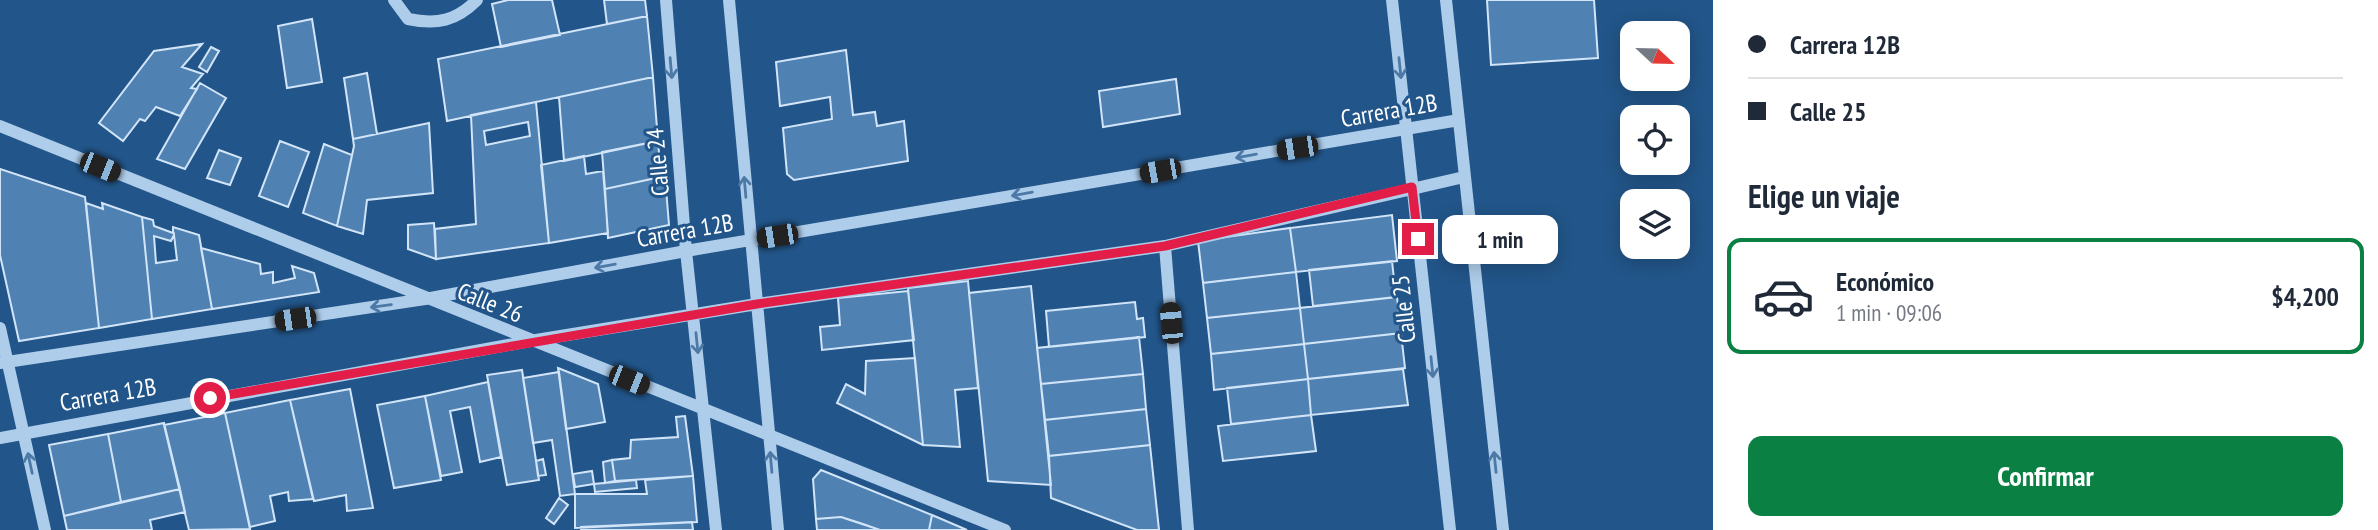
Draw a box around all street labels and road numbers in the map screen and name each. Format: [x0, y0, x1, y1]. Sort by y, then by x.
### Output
street label: Carrera 12B [1338, 87, 1440, 134]
street label: Calle 24 [639, 127, 676, 197]
street label: Carrera 12B [634, 207, 736, 254]
street label: Calle 25 [1385, 274, 1422, 345]
street label: Calle 26 [453, 275, 528, 330]
street label: Carrera 12B [57, 371, 159, 418]

